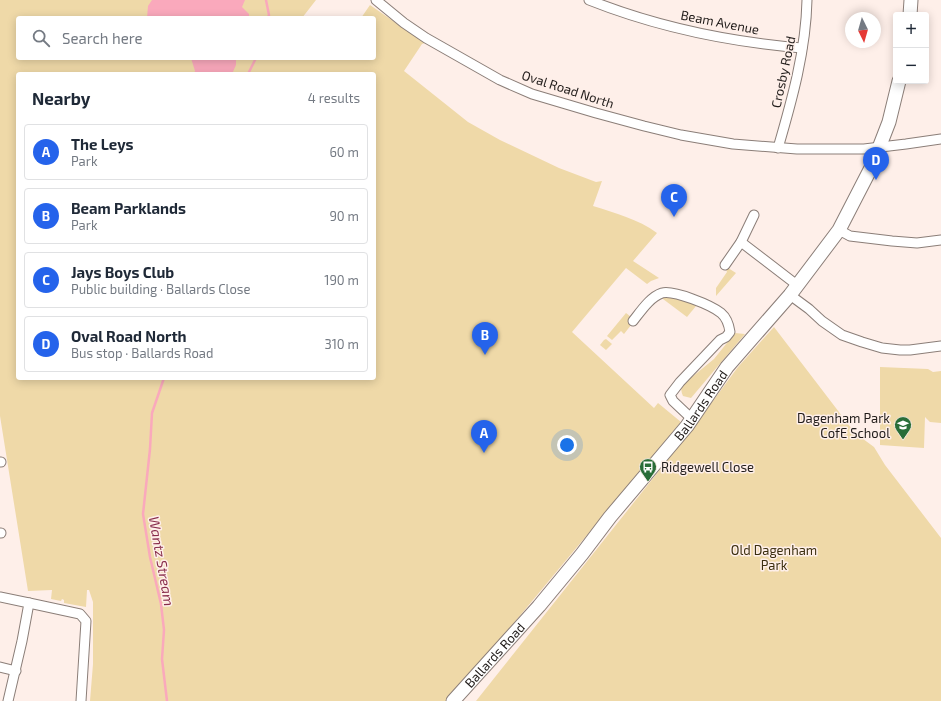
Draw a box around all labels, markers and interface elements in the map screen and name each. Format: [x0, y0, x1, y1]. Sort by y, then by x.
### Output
street label: Beam Avenue [679, 7, 761, 37]
north arrow [845, 12, 881, 48]
map controls [893, 12, 929, 84]
button: + [893, 12, 929, 48]
search box [16, 16, 376, 60]
icon: search [30, 27, 52, 49]
text: Search here [62, 29, 143, 47]
street label: Crosby Road [768, 35, 798, 109]
button: − [893, 48, 929, 84]
street label: Oval Road North [520, 67, 616, 111]
text: Nearby [32, 88, 90, 108]
text: 4 results [308, 90, 360, 106]
text: The Leys [71, 135, 134, 153]
text: A [42, 144, 50, 160]
text: 60 m [329, 144, 359, 160]
pin: D [863, 147, 889, 180]
text: Park [71, 153, 98, 169]
pin: C [661, 184, 687, 217]
text: Beam Parklands [71, 199, 186, 217]
text: B [42, 208, 50, 224]
text: 90 m [329, 208, 359, 224]
text: Park [71, 217, 98, 233]
text: Jays Boys Club [71, 263, 174, 281]
text: C [42, 272, 50, 288]
text: 190 m [324, 272, 359, 288]
text: Public building · Ballards Close [71, 281, 250, 297]
pin: B [472, 322, 498, 355]
text: Oval Road North [71, 327, 187, 345]
text: D [42, 336, 50, 352]
text: 310 m [324, 336, 359, 352]
text: Bus stop · Ballards Road [71, 345, 213, 361]
street label: Ballards Road [670, 367, 731, 444]
place label: Dagenham Park CofE School [797, 410, 890, 441]
school or university icon: Dagenham Park CofE School [893, 415, 913, 440]
pin: A [471, 420, 497, 453]
your location [557, 435, 577, 455]
bus stop icon: Ridgewell Close [638, 457, 658, 482]
place label: Ridgewell Close [661, 459, 754, 475]
water label: Wantz Stream [146, 515, 178, 607]
park label: Old Dagenham Park [731, 542, 817, 573]
street label: Ballards Road [461, 619, 528, 691]

